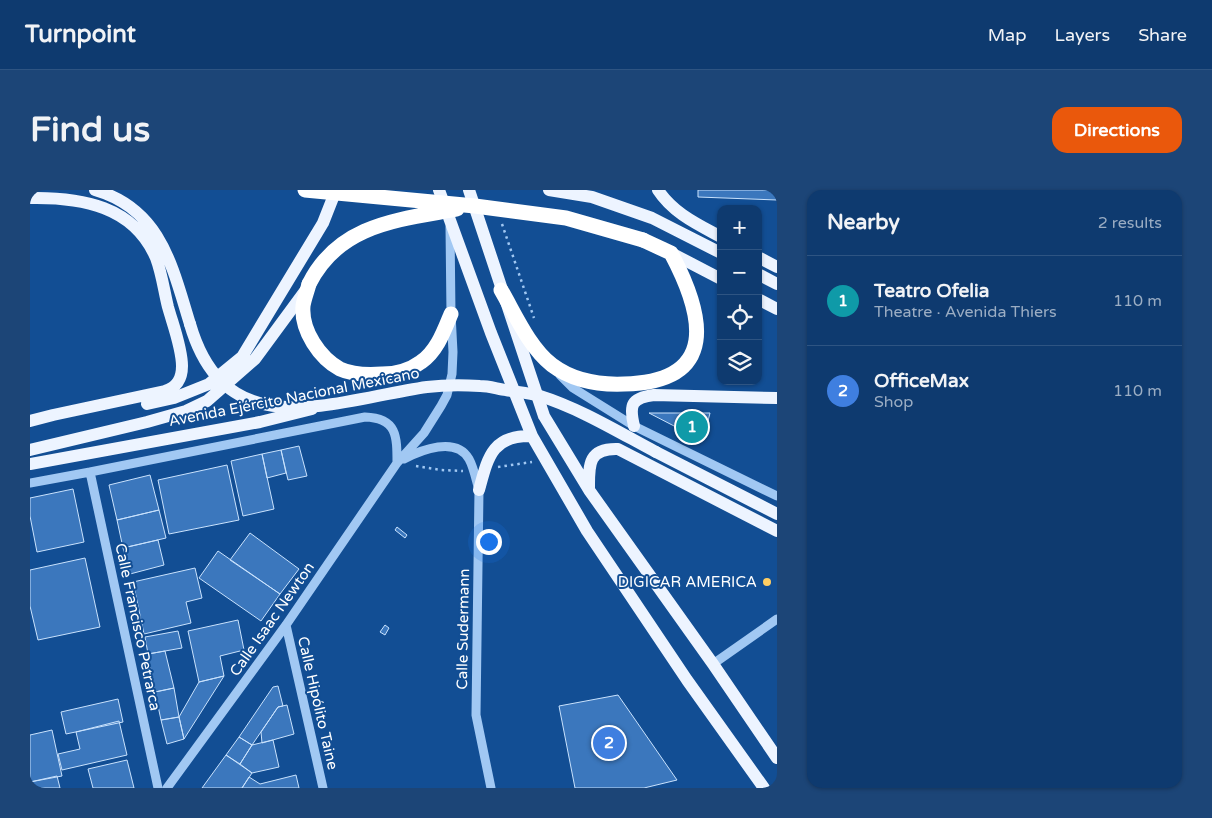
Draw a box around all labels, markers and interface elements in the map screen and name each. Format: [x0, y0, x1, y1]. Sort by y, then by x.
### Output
text: Turnpoint [25, 20, 136, 49]
text: Map [988, 24, 1027, 46]
text: Layers [1055, 24, 1110, 46]
text: Share [1138, 24, 1187, 46]
button: Directions [1052, 107, 1182, 153]
text: Find us [30, 109, 150, 151]
map controls [717, 205, 762, 385]
button: + [717, 205, 762, 250]
text: Nearby [827, 210, 900, 235]
text: 2 results [1098, 213, 1162, 233]
button: − [717, 250, 762, 295]
text: Teatro Ofelia [874, 280, 989, 302]
text: 1 [838, 291, 848, 311]
text: 110 m [1113, 291, 1162, 311]
button: locate [717, 295, 762, 340]
text: Theatre · Avenida Thiers [874, 302, 1057, 322]
button: layers [717, 340, 762, 385]
street label: Avenida Ejército Nacional Mexicano [167, 364, 421, 430]
text: OfficeMax [874, 370, 969, 392]
text: 2 [838, 381, 848, 401]
text: 110 m [1113, 381, 1162, 401]
text: Shop [874, 392, 913, 412]
pin: 1 [676, 408, 708, 446]
your location [476, 529, 502, 555]
street label: Calle Francisco Petrarca [111, 542, 165, 712]
street label: Calle Isaac Newton [226, 559, 318, 679]
street label: Calle Sudermann [453, 568, 473, 690]
place label: DIGICAR AMERICA [618, 573, 757, 591]
marker: DIGICAR AMERICA [761, 576, 773, 588]
street label: Calle Hipólito Taine [294, 635, 342, 771]
pin: 2 [593, 724, 625, 762]

